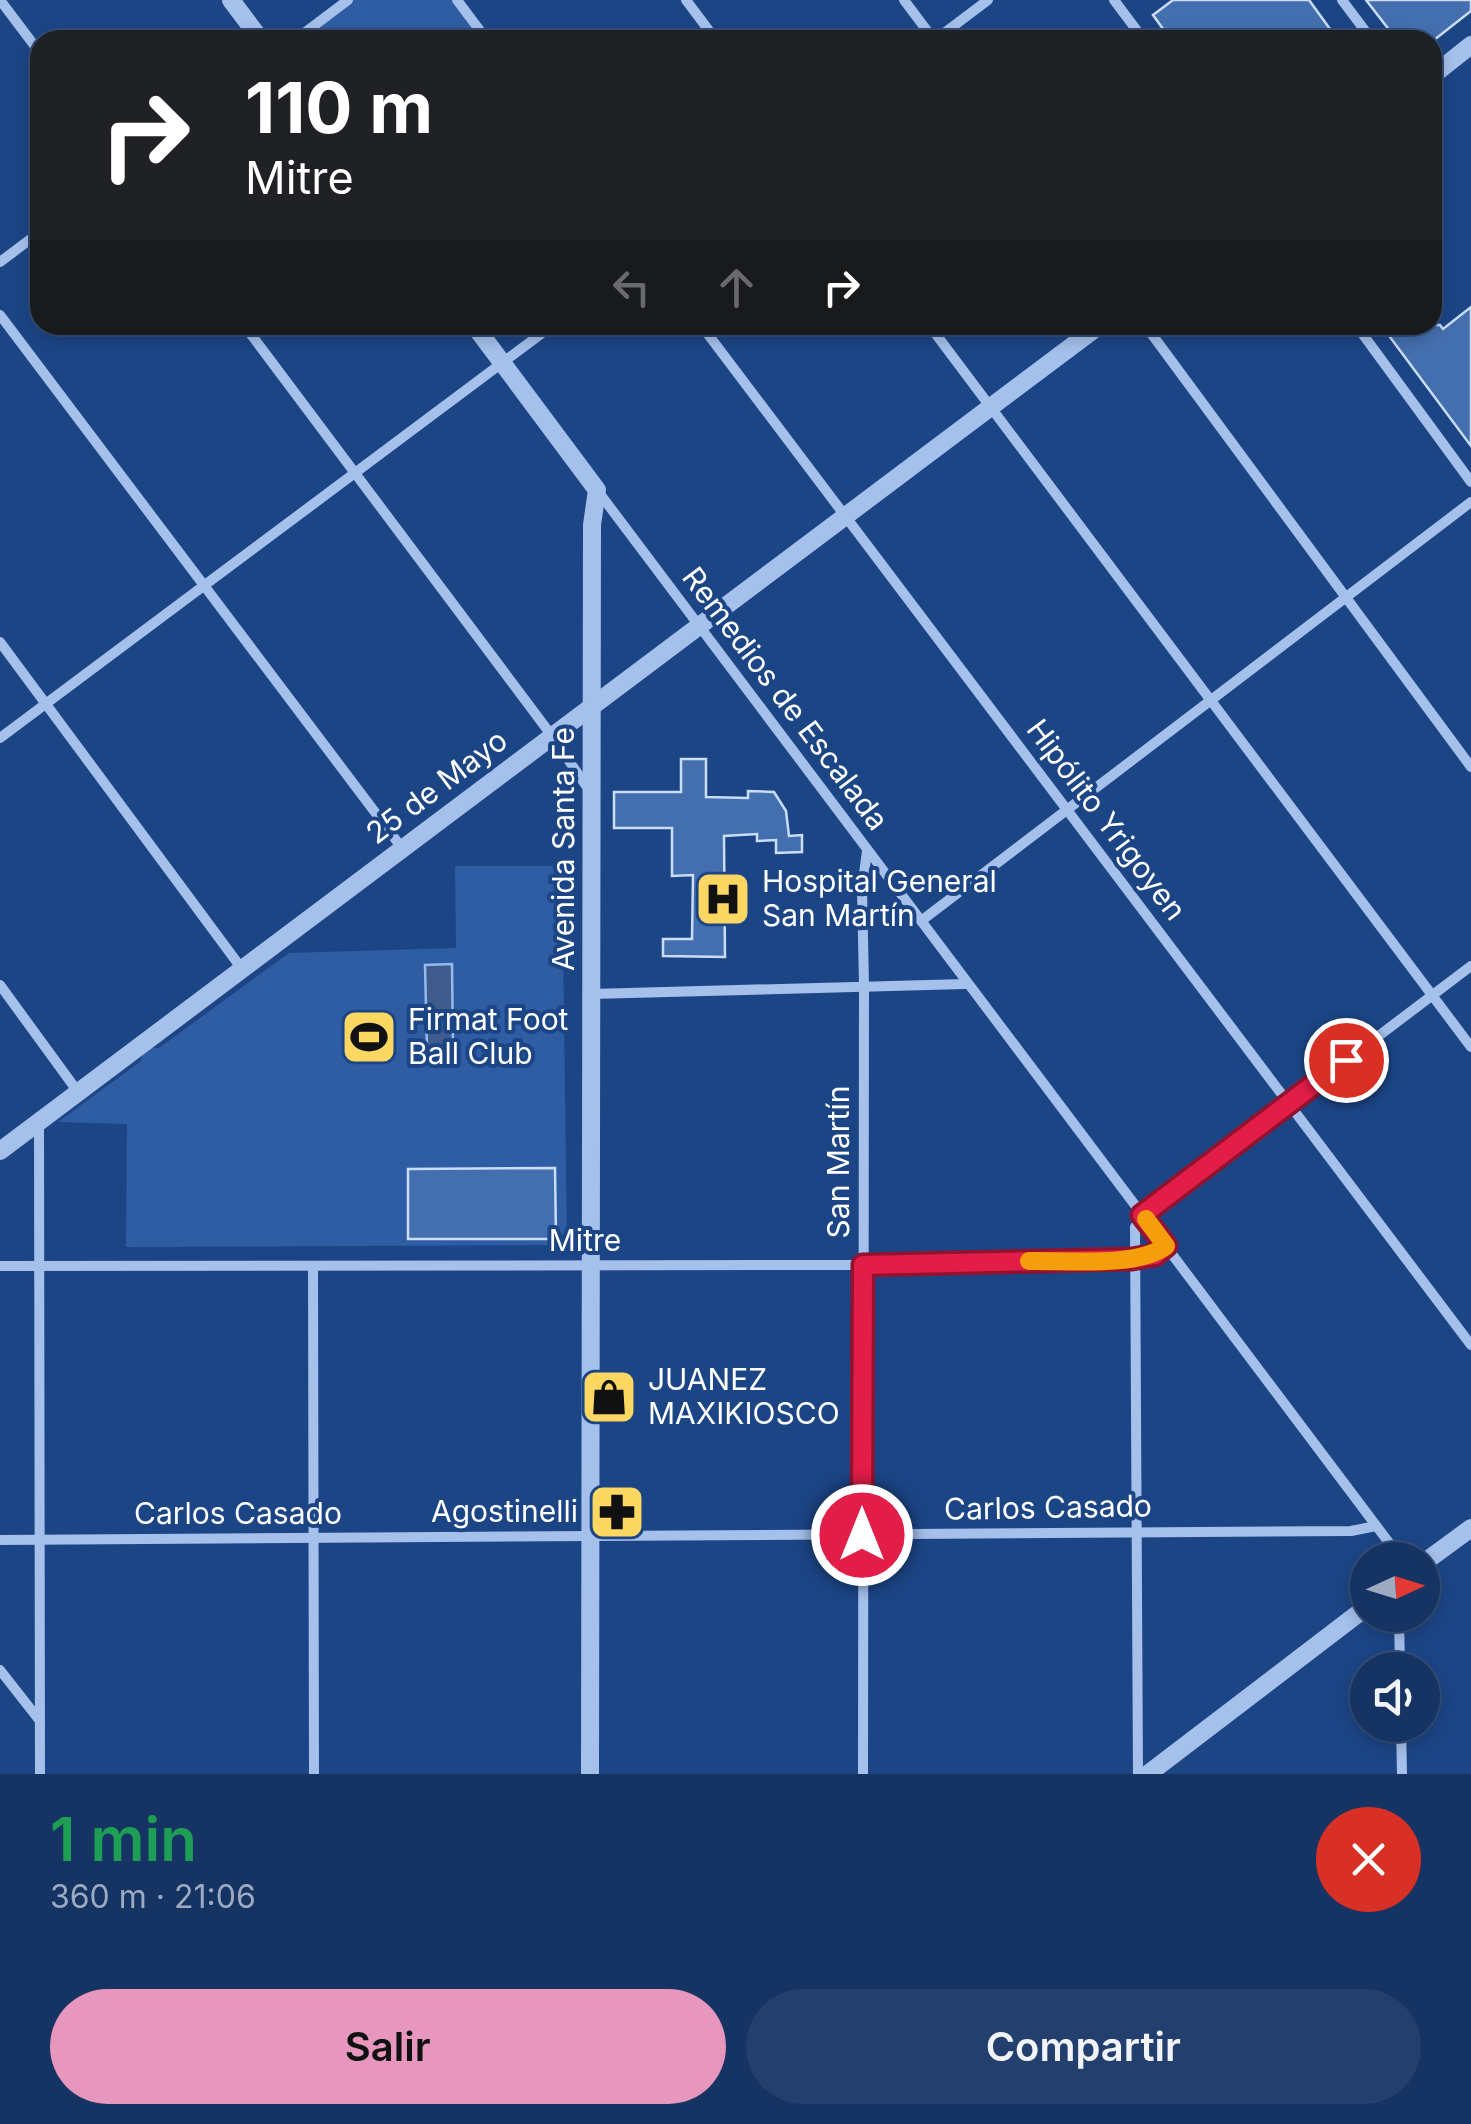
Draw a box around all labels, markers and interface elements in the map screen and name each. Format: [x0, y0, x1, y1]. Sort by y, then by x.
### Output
text: 110 m [245, 65, 433, 150]
icon: right [80, 70, 210, 200]
text: Mitre [245, 150, 354, 205]
icon: left [604, 260, 659, 315]
icon: ahead [709, 260, 764, 315]
icon: right [814, 260, 869, 315]
street label: Remedios de Escalada [675, 560, 896, 837]
street label: Hipólito Yrigoyen [1020, 712, 1194, 927]
street label: 25 de Mayo [359, 722, 514, 851]
street label: Avenida Santa Fe [545, 727, 581, 971]
place label: Hospital General San Martín [762, 863, 997, 933]
hospital icon: Hospital General San Martín [693, 869, 753, 929]
place label: Firmat Foot Ball Club [408, 1001, 569, 1071]
sports icon: Firmat Foot Ball Club [339, 1007, 399, 1067]
pin [1304, 1018, 1389, 1103]
icon: arrive [1319, 1033, 1374, 1088]
street label: San Martín [820, 1086, 856, 1238]
street label: Mitre [549, 1222, 621, 1258]
place label: JUANEZ MAXIKIOSCO [648, 1361, 840, 1431]
shop icon: JUANEZ MAXIKIOSCO [579, 1367, 639, 1427]
pharmacy icon: Agostinelli [587, 1482, 647, 1542]
position arrow [810, 1483, 914, 1587]
street label: Carlos Casado [944, 1487, 1152, 1527]
place label: Agostinelli [431, 1493, 578, 1529]
street label: Carlos Casado [134, 1495, 342, 1531]
north arrow [1350, 1542, 1440, 1632]
map controls [1350, 1542, 1440, 1742]
button: sound [1350, 1652, 1440, 1742]
text: 1 min [50, 1803, 197, 1875]
button: close [1316, 1807, 1421, 1912]
text: 360 m · 21:06 [50, 1877, 256, 1916]
button: Salir [50, 1989, 726, 2104]
button: Compartir [746, 1989, 1421, 2104]

